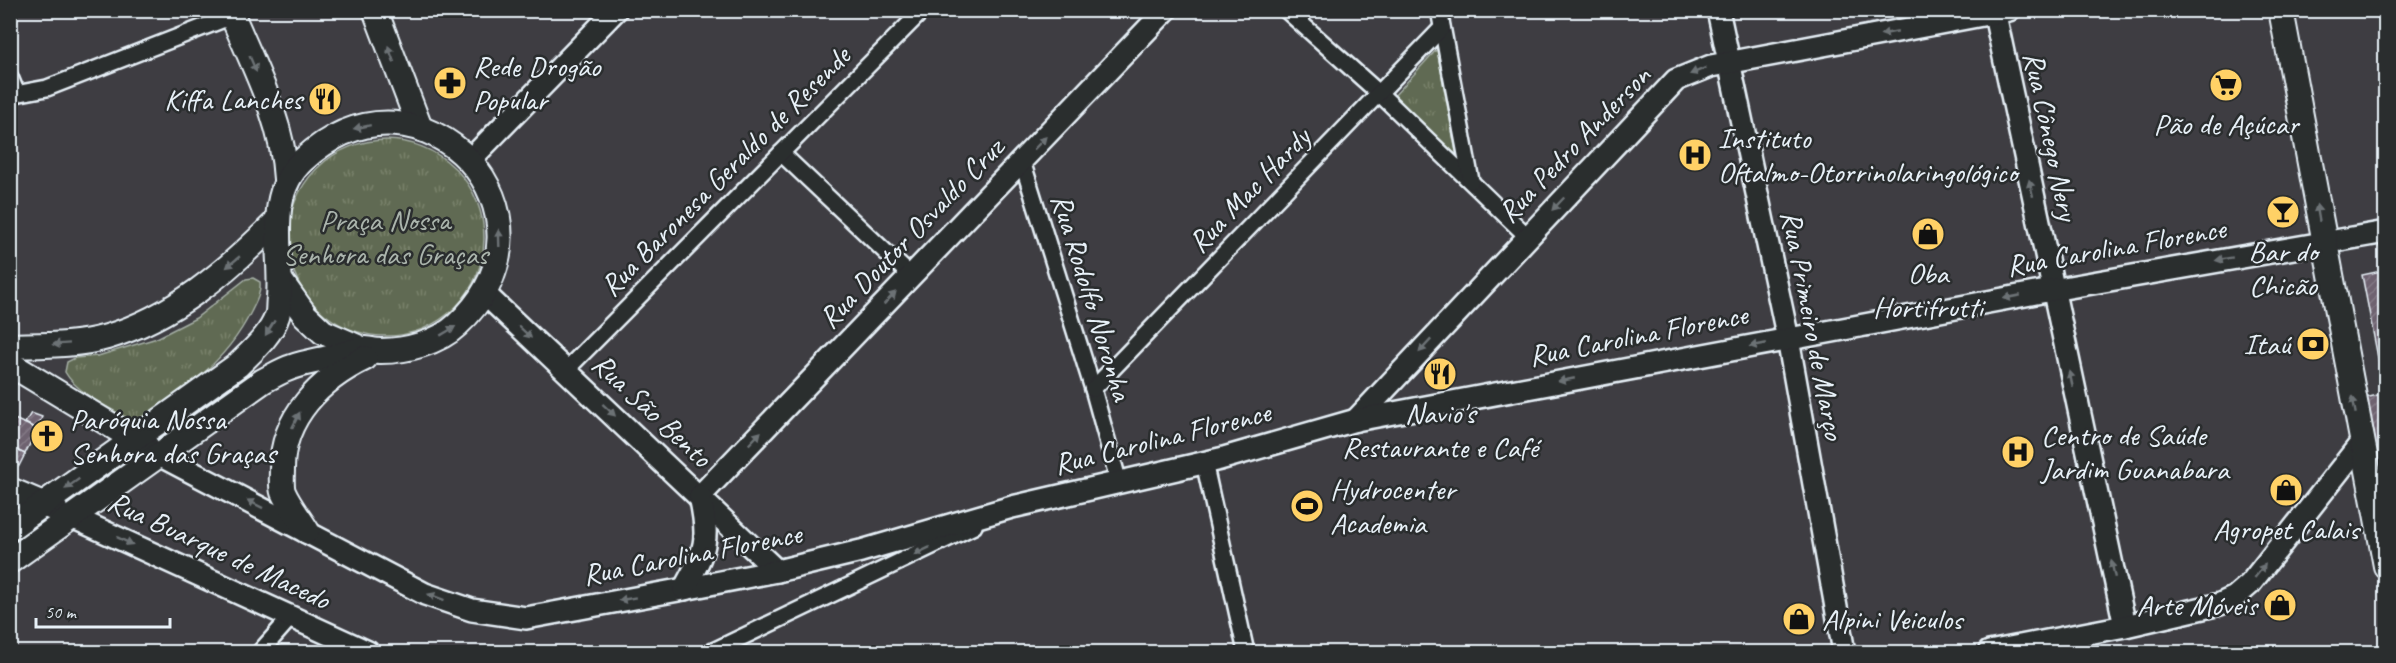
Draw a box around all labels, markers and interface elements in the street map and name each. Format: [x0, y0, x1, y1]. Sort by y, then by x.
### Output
one-way arrow [1880, 29, 1899, 38]
street label: Rua Baronesa Geraldo de Resende [592, 36, 860, 304]
one-way arrow [386, 45, 396, 63]
place label: Rede Drogão Popular [473, 47, 602, 119]
street label: Rua Cônego Nery [2015, 48, 2088, 226]
one-way arrow [248, 56, 258, 74]
street label: Rua Pedro Anderson [1489, 56, 1660, 231]
pharmacy icon: Rede Drogão Popular [432, 65, 468, 101]
one-way arrow [1689, 66, 1707, 76]
supermarket icon: Pão de Açúcar [2208, 67, 2244, 103]
place label: Kiffa Lanches [164, 80, 305, 118]
restaurant icon: Kiffa Lanches [307, 81, 343, 117]
place label: Pão de Açúcar [2153, 105, 2301, 143]
street label: Rua Mac Hardy [1180, 117, 1320, 261]
place label: Instituto Oftalmo-Otorrinolaringológico [1718, 119, 2021, 191]
one-way arrow [352, 123, 371, 132]
street label: Rua Doutor Osvaldo Cruz [810, 128, 1014, 336]
one-way arrow [1033, 135, 1047, 150]
hospital icon: Instituto Oftalmo-Otorrinolaringológico [1677, 137, 1713, 173]
one-way arrow [2026, 179, 2036, 197]
street label: Rua Rodolfo Noronha [1043, 189, 1142, 407]
bar icon: Bar do Chicão [2265, 194, 2301, 230]
one-way arrow [1551, 196, 1565, 211]
park label: Praça Nossa Senhora das Graças [282, 201, 491, 273]
one-way arrow [2313, 204, 2322, 223]
street label: Rua Primeiro de Março [1772, 207, 1854, 444]
street label: Rua Carolina Florence [2003, 209, 2231, 285]
shop icon: Oba Hortifrutti [1910, 216, 1946, 252]
one-way arrow [494, 229, 503, 248]
place label: Bar do Chicão [2248, 232, 2321, 304]
place label: Oba Hortifrutti [1873, 254, 1986, 326]
one-way arrow [2215, 255, 2234, 264]
one-way arrow [225, 256, 241, 269]
one-way arrow [882, 291, 896, 305]
one-way arrow [2002, 293, 2021, 302]
street label: Rua Carolina Florence [1525, 295, 1753, 375]
one-way arrow [265, 320, 276, 336]
one-way arrow [440, 325, 456, 336]
one-way arrow [518, 325, 533, 339]
place label: Itaú [2244, 325, 2293, 363]
bank icon: Itaú [2295, 326, 2331, 362]
one-way arrow [1419, 338, 1432, 353]
one-way arrow [51, 339, 70, 349]
one-way arrow [1748, 340, 1767, 349]
street label: Rua São Bento [584, 345, 721, 476]
restaurant icon: Navio's Restaurante e Café [1422, 356, 1458, 392]
one-way arrow [2066, 369, 2076, 388]
one-way arrow [1557, 376, 1576, 385]
street label: Rua Carolina Florence [1050, 392, 1276, 483]
place label: Navio's Restaurante e Café [1342, 394, 1542, 466]
one-way arrow [2349, 395, 2358, 414]
place label: Paróquia Nossa Senhora das Graças [70, 400, 278, 472]
one-way arrow [601, 403, 615, 417]
one-way arrow [291, 411, 300, 428]
place label: Centro de Saúde Jardim Guanabara [2039, 416, 2231, 488]
church icon: Paróquia Nossa Senhora das Graças [29, 418, 65, 454]
one-way arrow [747, 432, 761, 446]
hospital icon: Centro de Saúde Jardim Guanabara [2000, 434, 2036, 470]
place label: Hydrocenter Academia [1330, 470, 1458, 542]
shop icon: Agropet Calais [2268, 472, 2304, 508]
one-way arrow [65, 478, 80, 490]
street label: Rua Buarque de Macedo [102, 482, 337, 619]
sports icon: Hydrocenter Academia [1289, 488, 1325, 524]
one-way arrow [247, 500, 264, 509]
place label: Agropet Calais [2213, 510, 2362, 548]
street label: Rua Carolina Florence [579, 514, 807, 594]
one-way arrow [117, 537, 134, 546]
one-way arrow [913, 547, 930, 556]
one-way arrow [2107, 560, 2117, 579]
one-way arrow [2254, 563, 2266, 578]
place label: Arte Móveis [2137, 586, 2260, 624]
shop icon: Arte Móveis [2262, 587, 2298, 623]
scale bar [36, 591, 170, 629]
one-way arrow [427, 592, 445, 602]
one-way arrow [617, 595, 636, 604]
place label: Alpini Veiculos [1822, 600, 1965, 638]
text: 50 m [45, 601, 78, 623]
shop icon: Alpini Veiculos [1781, 601, 1817, 637]

